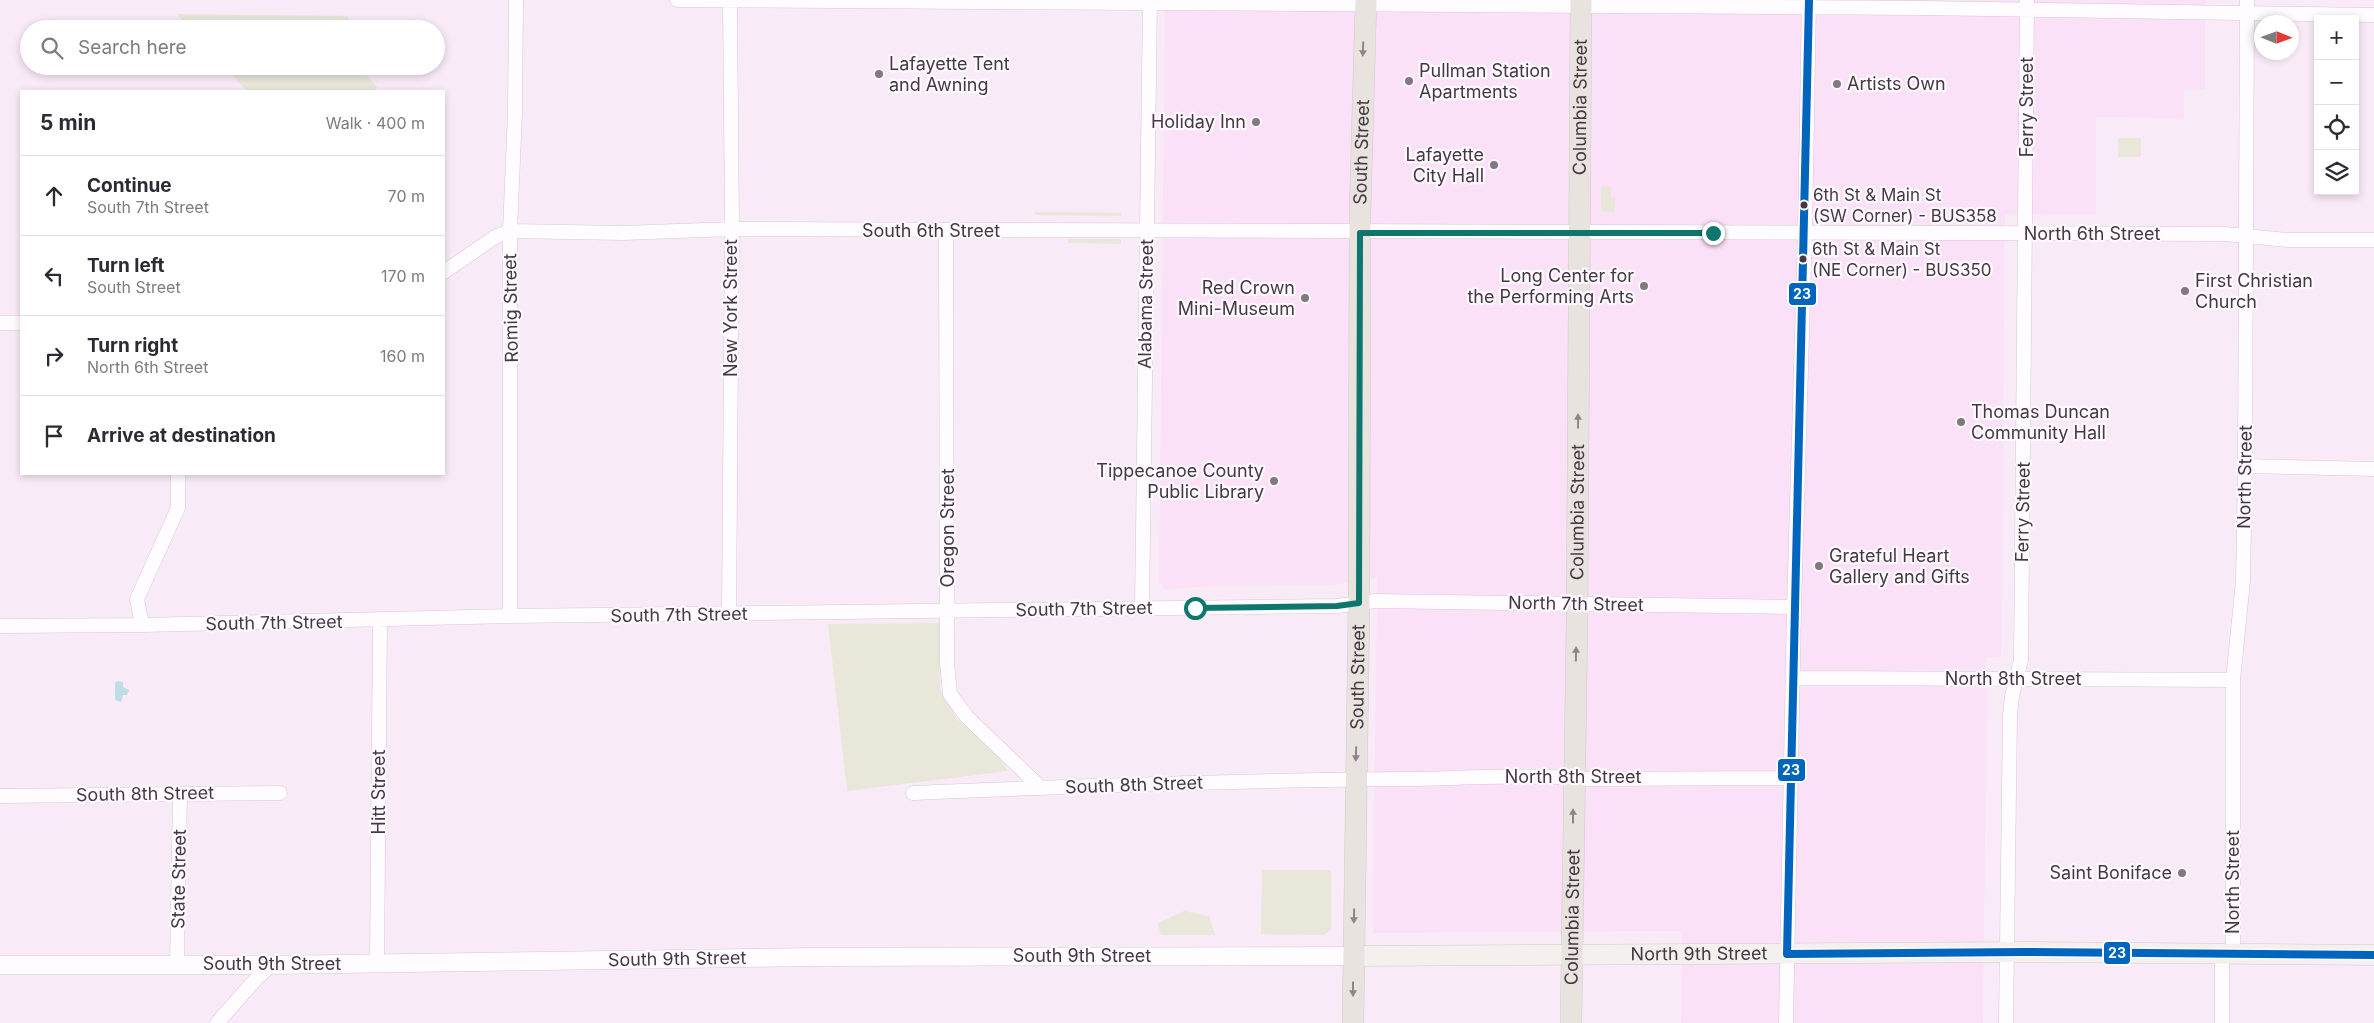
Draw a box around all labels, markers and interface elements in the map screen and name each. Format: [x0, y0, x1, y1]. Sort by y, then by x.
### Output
north arrow [2254, 15, 2299, 60]
map controls [2314, 15, 2359, 195]
button: + [2314, 15, 2359, 60]
search box [20, 20, 445, 75]
icon: search [38, 34, 66, 62]
text: Search here [78, 36, 187, 59]
street label: Columbia Street [1569, 39, 1591, 175]
one-way arrow [1359, 41, 1367, 57]
place label: Lafayette Tent and Awning [889, 53, 1010, 95]
street label: Ferry Street [2016, 57, 2037, 157]
place label: Pullman Station Apartments [1419, 60, 1551, 102]
button: − [2314, 60, 2359, 105]
marker: Lafayette Tent and Awning [873, 68, 885, 80]
place label: Artists Own [1847, 73, 1946, 94]
marker: Pullman Station Apartments [1403, 75, 1415, 87]
marker: Artists Own [1831, 78, 1843, 90]
street label: South Street [1349, 99, 1373, 205]
button: locate [2314, 105, 2359, 150]
text: 5 min [40, 110, 96, 135]
place label: Holiday Inn [1151, 111, 1246, 132]
text: Walk · 400 m [326, 113, 425, 133]
marker: Holiday Inn [1250, 116, 1262, 128]
place label: Lafayette City Hall [1406, 144, 1484, 186]
button: layers [2314, 150, 2359, 195]
marker: Lafayette City Hall [1488, 159, 1500, 171]
text: Continue [87, 174, 172, 197]
icon: ahead [40, 182, 68, 210]
place label: 6th St & Main St (SW Corner) - BUS358 [1813, 185, 1997, 226]
text: 70 m [388, 186, 425, 206]
text: South 7th Street [87, 197, 209, 217]
marker: 6th St & Main St (SW Corner) - BUS358 [1799, 200, 1809, 210]
street label: South 6th Street [862, 220, 1000, 241]
route end [1702, 222, 1725, 245]
street label: North 6th Street [2024, 223, 2160, 244]
street label: New York Street [720, 239, 741, 377]
street label: Alabama Street [1134, 239, 1157, 369]
place label: 6th St & Main St (NE Corner) - BUS350 [1812, 239, 1991, 280]
street label: Romig Street [499, 253, 522, 363]
text: Turn left [87, 254, 165, 277]
marker: 6th St & Main St (NE Corner) - BUS350 [1798, 254, 1808, 264]
icon: left [40, 262, 68, 290]
place label: Long Center for the Performing Arts [1467, 265, 1634, 307]
text: 170 m [381, 266, 425, 286]
place label: First Christian Church [2195, 270, 2313, 312]
text: South Street [87, 277, 181, 297]
place label: Red Crown Mini-Museum [1178, 277, 1295, 319]
marker: Long Center for the Performing Arts [1638, 280, 1650, 292]
line badge: 23 [1788, 282, 1817, 306]
text: 23 [1793, 285, 1811, 302]
marker: First Christian Church [2179, 285, 2191, 297]
marker: Red Crown Mini-Museum [1299, 292, 1311, 304]
text: Turn right [87, 334, 178, 357]
icon: right [40, 342, 68, 370]
text: 160 m [380, 346, 425, 366]
text: North 6th Street [87, 357, 208, 377]
place label: Thomas Duncan Community Hall [1971, 401, 2110, 443]
one-way arrow [1574, 413, 1582, 429]
marker: Thomas Duncan Community Hall [1955, 416, 1967, 428]
icon: arrive [40, 422, 68, 450]
text: Arrive at destination [87, 424, 276, 447]
street label: North Street [2233, 425, 2256, 529]
street label: Columbia Street [1566, 444, 1588, 580]
place label: Tippecanoe County Public Library [1096, 460, 1264, 502]
street label: Ferry Street [2011, 461, 2034, 562]
street label: Oregon Street [937, 468, 958, 588]
marker: Tippecanoe County Public Library [1268, 475, 1280, 487]
place label: Grateful Heart Gallery and Gifts [1829, 545, 1970, 587]
marker: Grateful Heart Gallery and Gifts [1813, 560, 1825, 572]
street label: North 7th Street [1508, 592, 1644, 615]
street label: South 7th Street [1015, 597, 1153, 620]
route start [1184, 597, 1207, 620]
street label: South 7th Street [610, 603, 748, 626]
street label: South 7th Street [205, 611, 343, 634]
street label: South Street [1346, 624, 1369, 730]
one-way arrow [1572, 646, 1580, 662]
street label: North 8th Street [1945, 668, 2081, 689]
one-way arrow [1352, 746, 1360, 762]
street label: Hitt Street [368, 749, 389, 834]
line badge: 23 [1777, 758, 1806, 782]
text: 23 [1782, 761, 1800, 778]
street label: North 8th Street [1505, 766, 1641, 787]
street label: South 8th Street [1065, 772, 1203, 797]
street label: South 8th Street [76, 782, 214, 805]
one-way arrow [1569, 808, 1577, 824]
street label: State Street [167, 829, 190, 929]
street label: North Street [2222, 830, 2243, 934]
street label: Columbia Street [1561, 849, 1584, 985]
place label: Saint Boniface [2050, 862, 2172, 883]
marker: Saint Boniface [2176, 867, 2188, 879]
one-way arrow [1350, 909, 1358, 925]
line badge: 23 [2103, 941, 2131, 965]
street label: North 9th Street [1630, 943, 1768, 964]
text: 23 [2108, 944, 2126, 961]
street label: South 9th Street [1013, 945, 1151, 966]
street label: South 9th Street [608, 947, 746, 970]
street label: South 9th Street [203, 953, 341, 974]
one-way arrow [1349, 982, 1357, 998]

